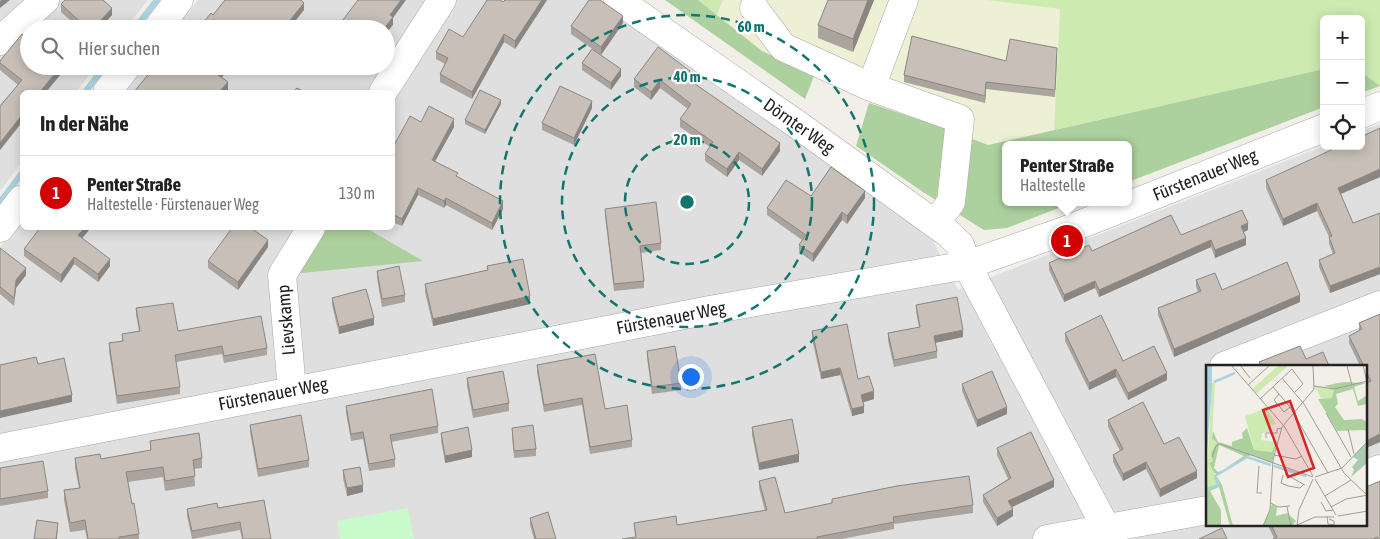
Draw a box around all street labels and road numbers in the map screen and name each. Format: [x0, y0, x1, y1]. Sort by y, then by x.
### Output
street label: Dörnter Weg [760, 93, 839, 158]
street label: Fürstenauer Weg [1150, 144, 1260, 205]
street label: Lievskamp [272, 284, 299, 356]
street label: Fürstenauer Weg [615, 297, 728, 338]
street label: Fürstenauer Weg [217, 373, 330, 414]

